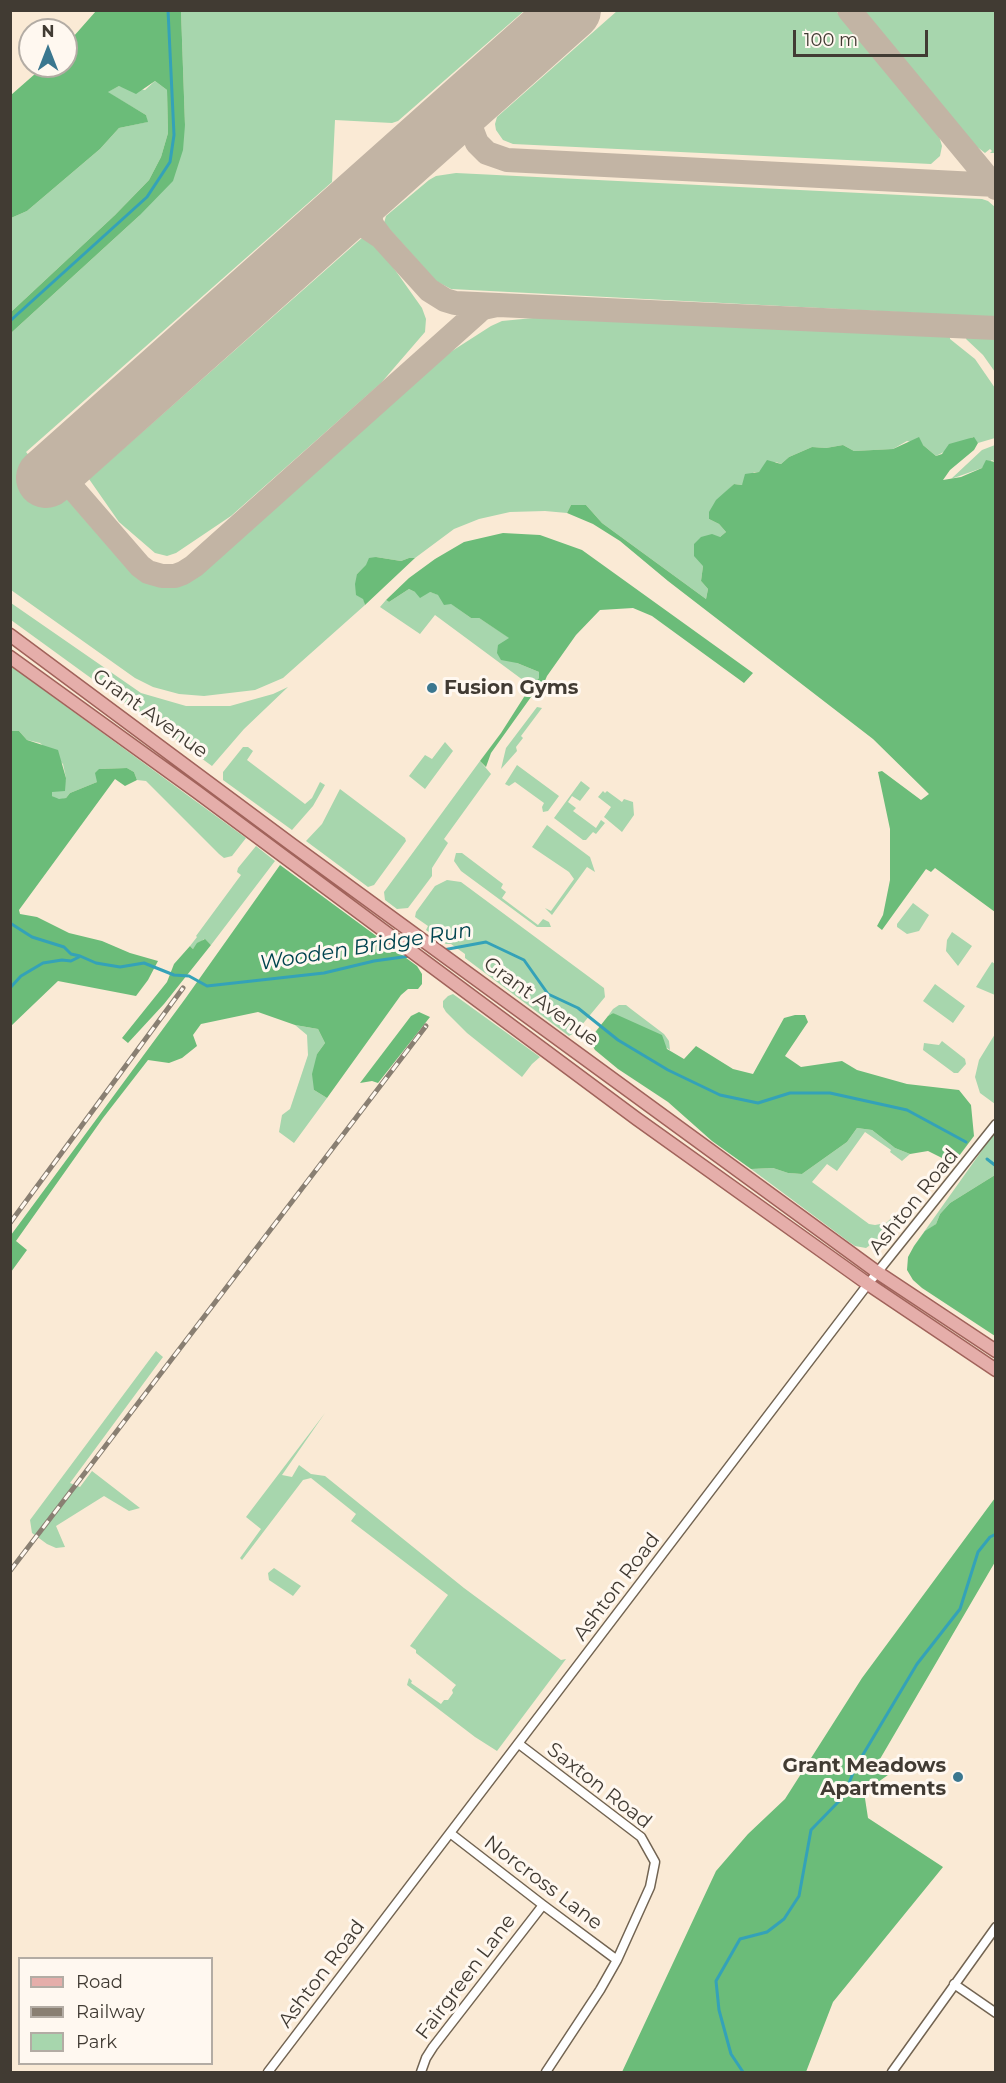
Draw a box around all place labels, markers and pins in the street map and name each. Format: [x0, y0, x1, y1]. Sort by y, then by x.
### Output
place label: Fusion Gyms [444, 676, 578, 700]
marker: Fusion Gyms [425, 681, 439, 695]
place label: Grant Meadows Apartments [783, 1754, 946, 1801]
marker: Grant Meadows Apartments [951, 1770, 965, 1784]

